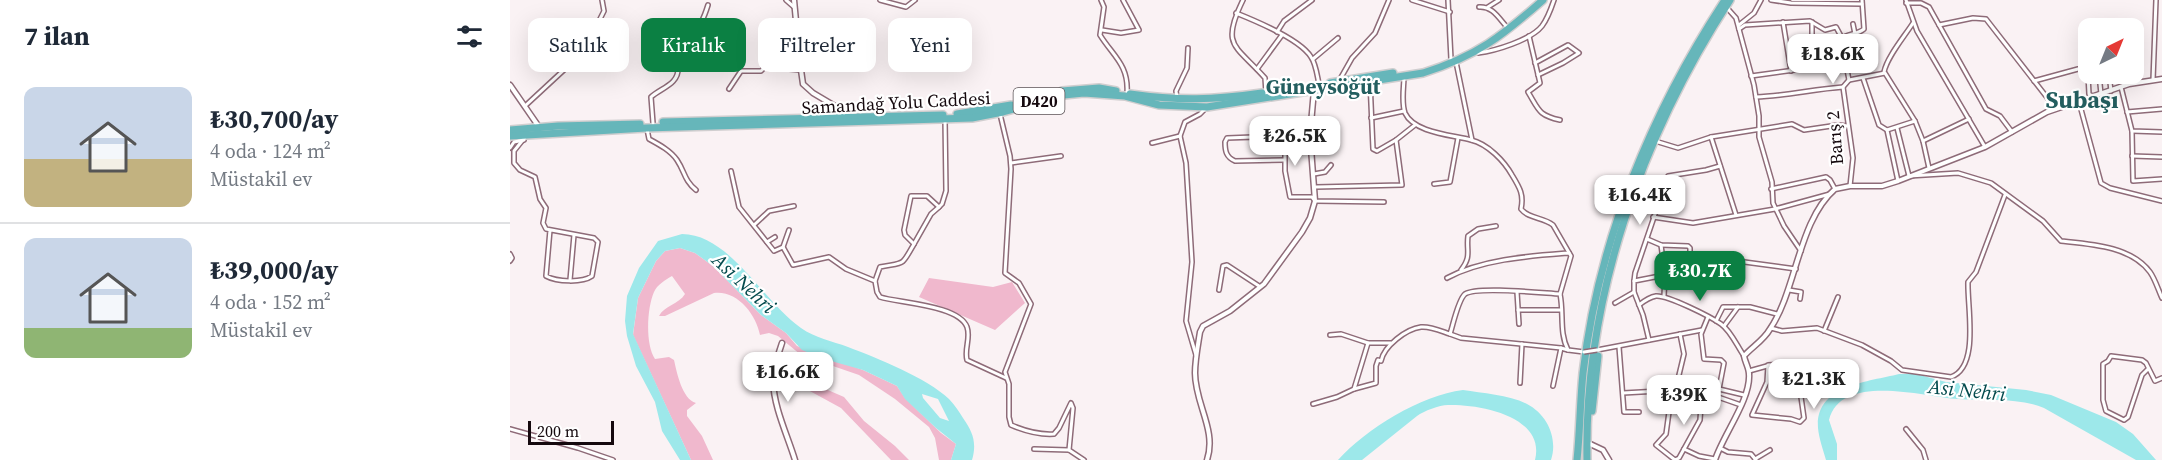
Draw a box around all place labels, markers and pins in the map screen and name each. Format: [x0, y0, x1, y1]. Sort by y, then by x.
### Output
pin: ₺18.6K [1784, 34, 1882, 85]
pin: ₺26.5K [1246, 116, 1344, 167]
pin: ₺16.4K [1591, 175, 1689, 226]
pin: ₺30.7K [1651, 251, 1749, 302]
pin: ₺16.6K [739, 352, 837, 403]
pin: ₺21.3K [1765, 359, 1863, 410]
pin: ₺39K [1648, 375, 1720, 426]

